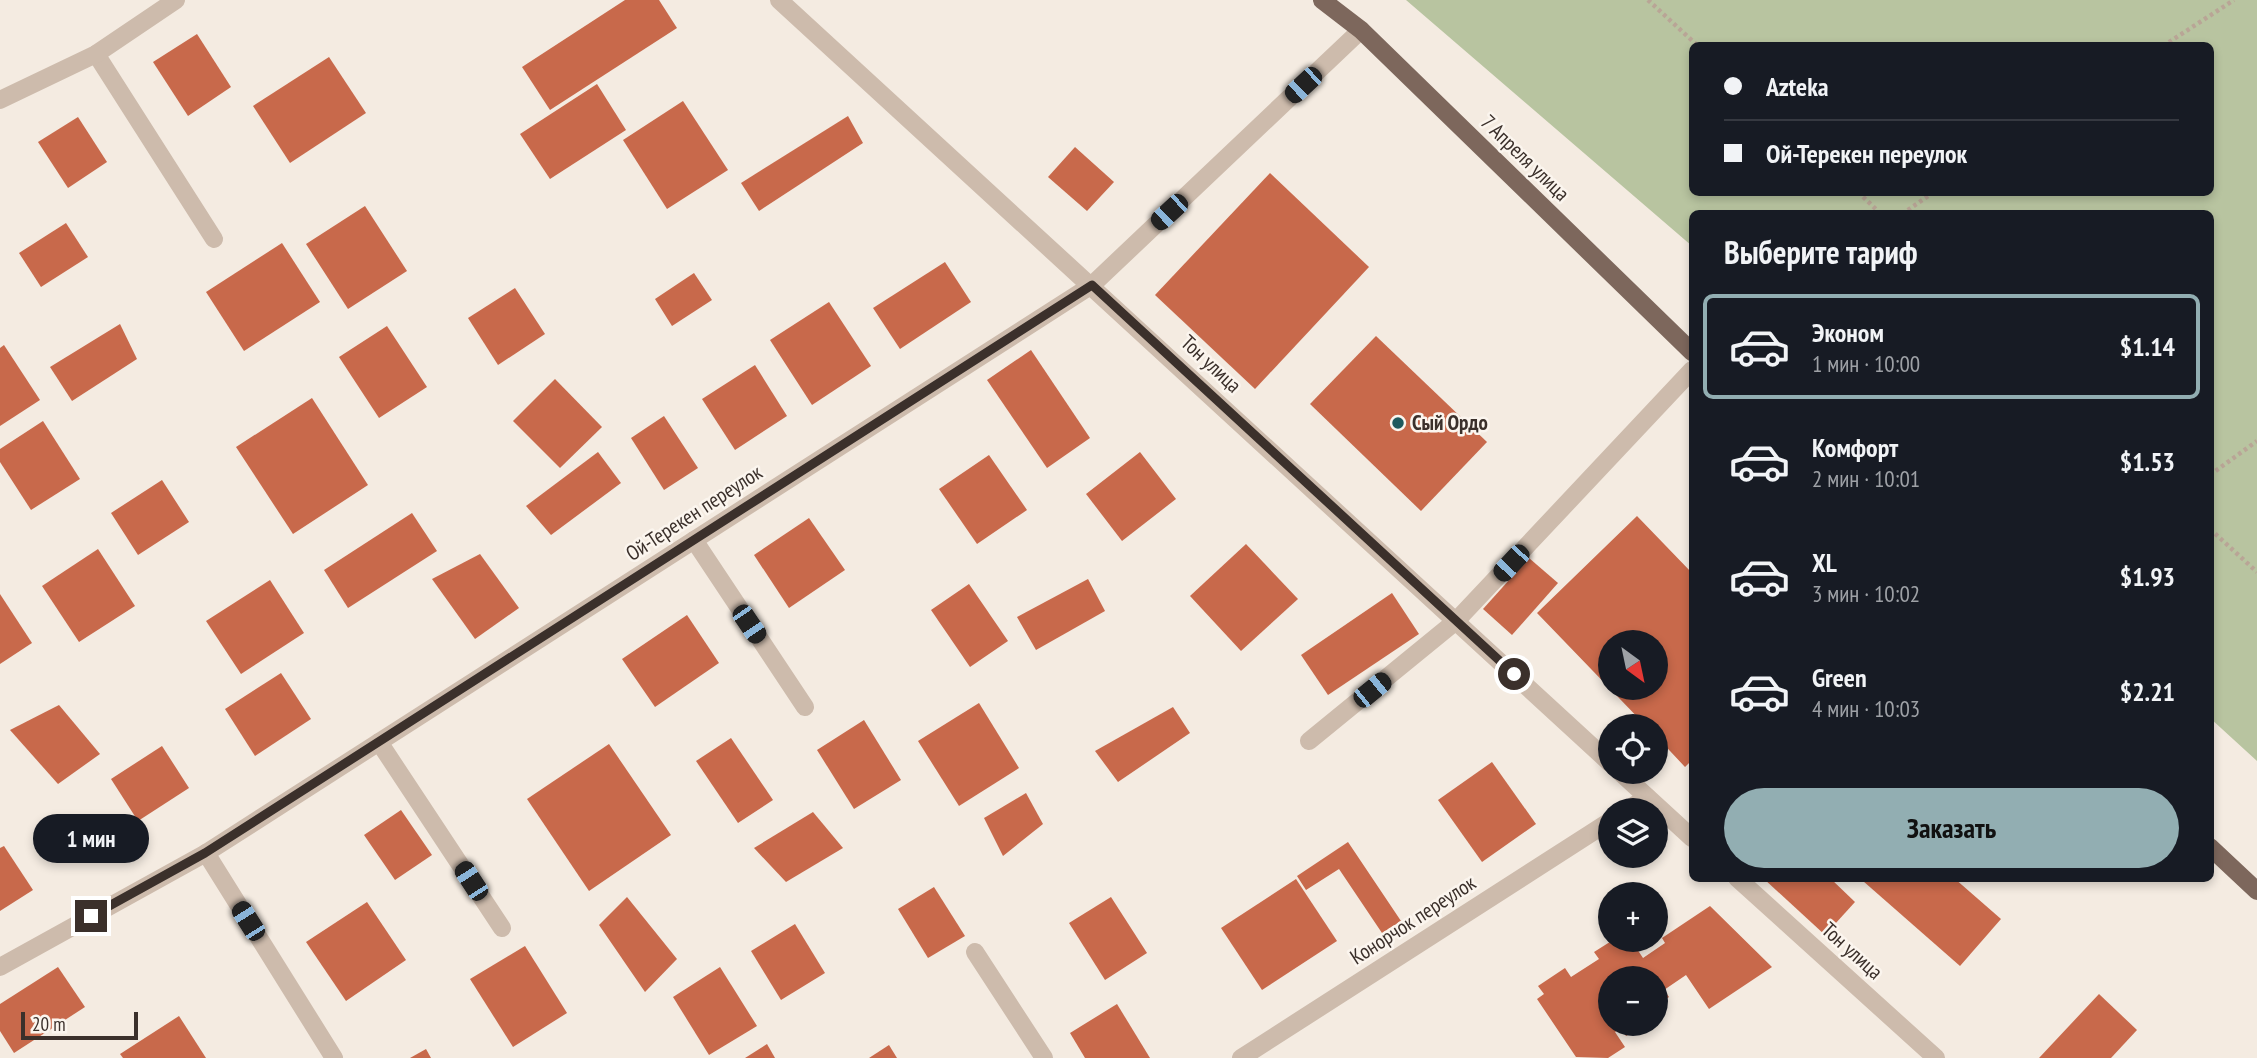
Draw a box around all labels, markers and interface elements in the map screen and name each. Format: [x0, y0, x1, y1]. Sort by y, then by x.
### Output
car [1281, 63, 1326, 107]
text: Azteka [1766, 70, 1829, 103]
street label: 7 Апреля улица [1475, 109, 1575, 207]
text: Ой-Терекен переулок [1766, 137, 1967, 170]
car [1147, 190, 1192, 234]
text: Выберите тариф [1724, 231, 1918, 273]
icon: car [1728, 315, 1791, 378]
text: Эконом [1812, 316, 1884, 349]
street label: Тон улица [1176, 329, 1247, 398]
text: $1.14 [2120, 330, 2175, 363]
text: 1 мин · 10:00 [1812, 349, 1920, 378]
place label: Сый Ордо [1412, 409, 1488, 436]
marker: Сый Ордо [1390, 415, 1406, 431]
icon: car [1728, 430, 1791, 493]
text: Комфорт [1812, 431, 1898, 464]
text: $1.53 [2120, 445, 2175, 478]
street label: Ой-Терекен переулок [620, 458, 767, 567]
text: 2 мин · 10:01 [1812, 464, 1920, 493]
car [1489, 540, 1534, 586]
icon: car [1728, 545, 1791, 608]
text: XL [1812, 546, 1837, 579]
text: $1.93 [2120, 560, 2175, 593]
text: 3 мин · 10:02 [1812, 579, 1920, 608]
car [729, 601, 770, 647]
north arrow [1598, 630, 1668, 700]
map controls [1598, 630, 1668, 1036]
route start [1498, 658, 1530, 690]
icon: car [1728, 660, 1791, 723]
text: Green [1812, 661, 1867, 694]
car [1350, 669, 1395, 711]
text: $2.21 [2120, 675, 2175, 708]
text: 4 мин · 10:03 [1812, 694, 1920, 723]
button: locate [1598, 714, 1668, 784]
button: Заказать [1724, 788, 2179, 868]
button: layers [1598, 798, 1668, 868]
callout: 1 мин [33, 814, 149, 864]
text: 1 мин [66, 824, 116, 853]
car [451, 858, 492, 904]
street label: Конорчок переулок [1345, 869, 1481, 970]
button: + [1598, 882, 1668, 952]
car [228, 898, 269, 944]
route end [75, 900, 107, 932]
street label: Тон улица [1816, 916, 1888, 985]
button: − [1598, 966, 1668, 1036]
scale bar [21, 1009, 138, 1041]
text: 20 m [32, 1012, 66, 1036]

